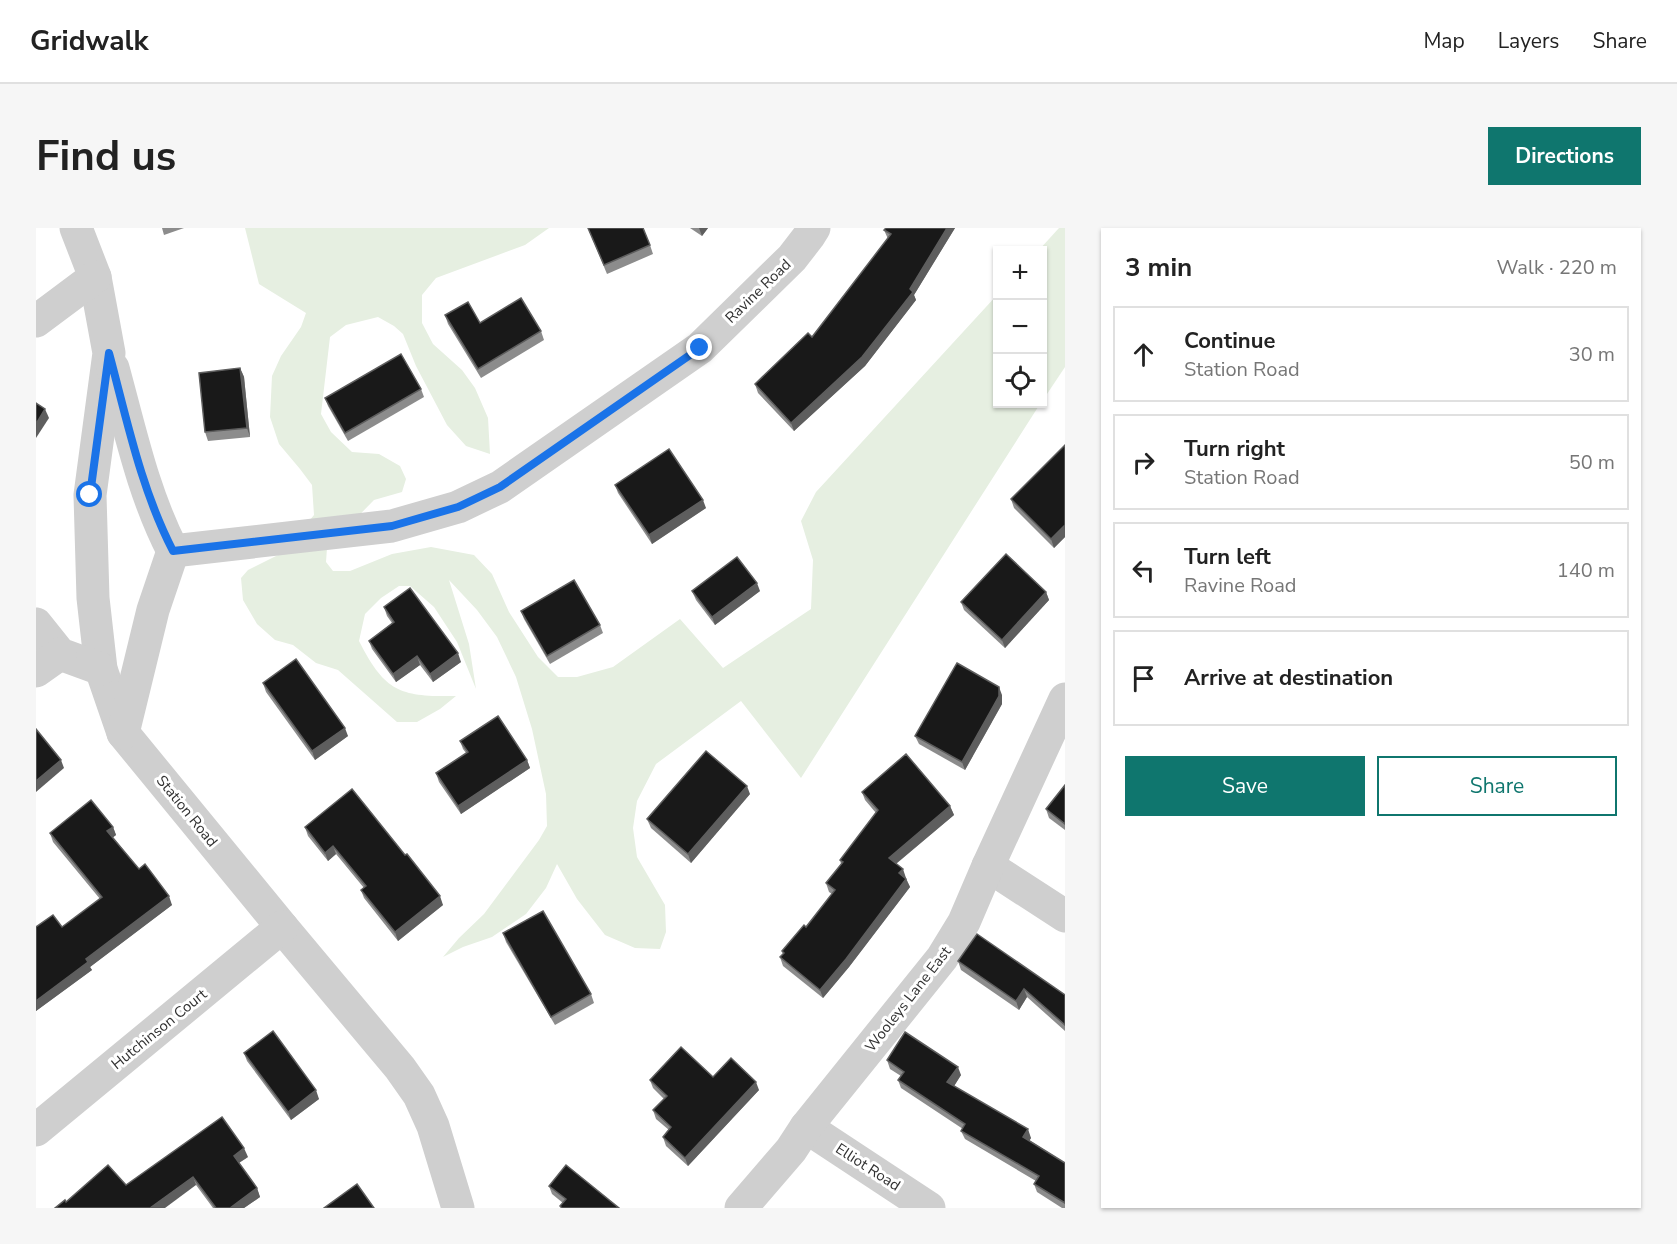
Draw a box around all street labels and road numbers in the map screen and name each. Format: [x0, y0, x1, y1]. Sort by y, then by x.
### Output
street label: Ravine Road [721, 255, 795, 327]
street label: Station Road [152, 771, 222, 851]
street label: Wooleys Lane East [861, 942, 956, 1056]
street label: Hutchinson Court [107, 984, 212, 1074]
street label: Elliot Road [832, 1139, 904, 1195]

